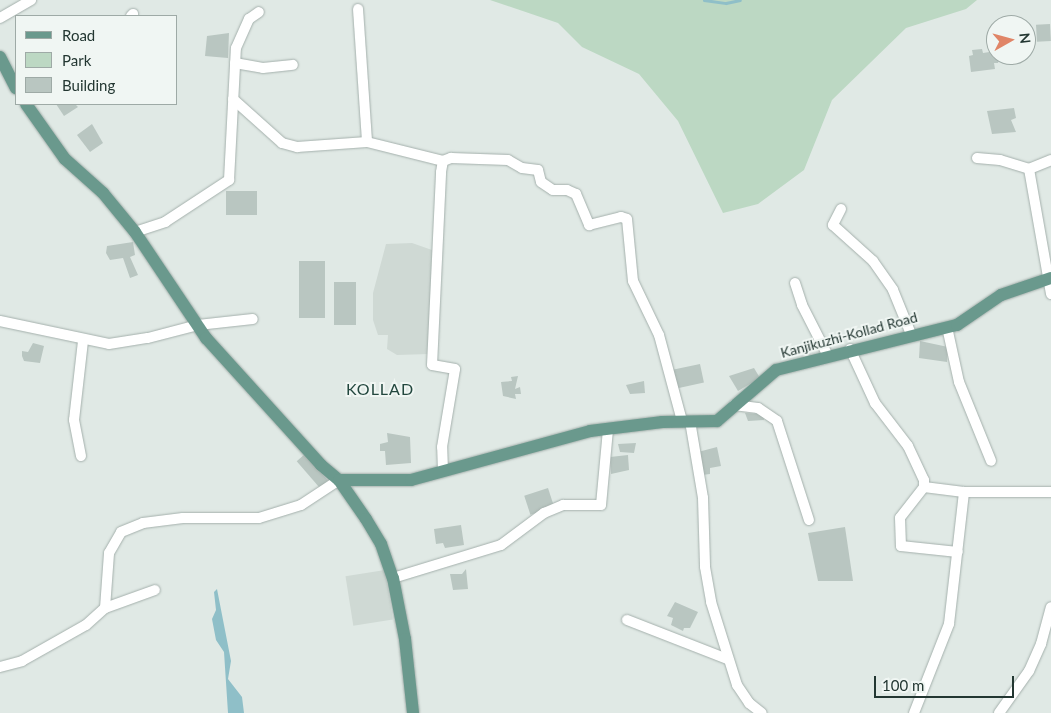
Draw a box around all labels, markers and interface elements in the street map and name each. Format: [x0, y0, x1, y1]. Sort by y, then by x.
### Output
legend [15, 15, 178, 105]
north arrow [986, 15, 1036, 65]
text: Road [62, 26, 95, 44]
text: N [1016, 32, 1034, 45]
text: Park [62, 51, 91, 69]
text: Building [62, 76, 115, 94]
street label: Kanjikuzhi-Kollad Road [779, 309, 919, 361]
district label: KOLLAD [345, 379, 415, 399]
scale bar [876, 666, 1016, 698]
text: 100 m [882, 676, 924, 694]

